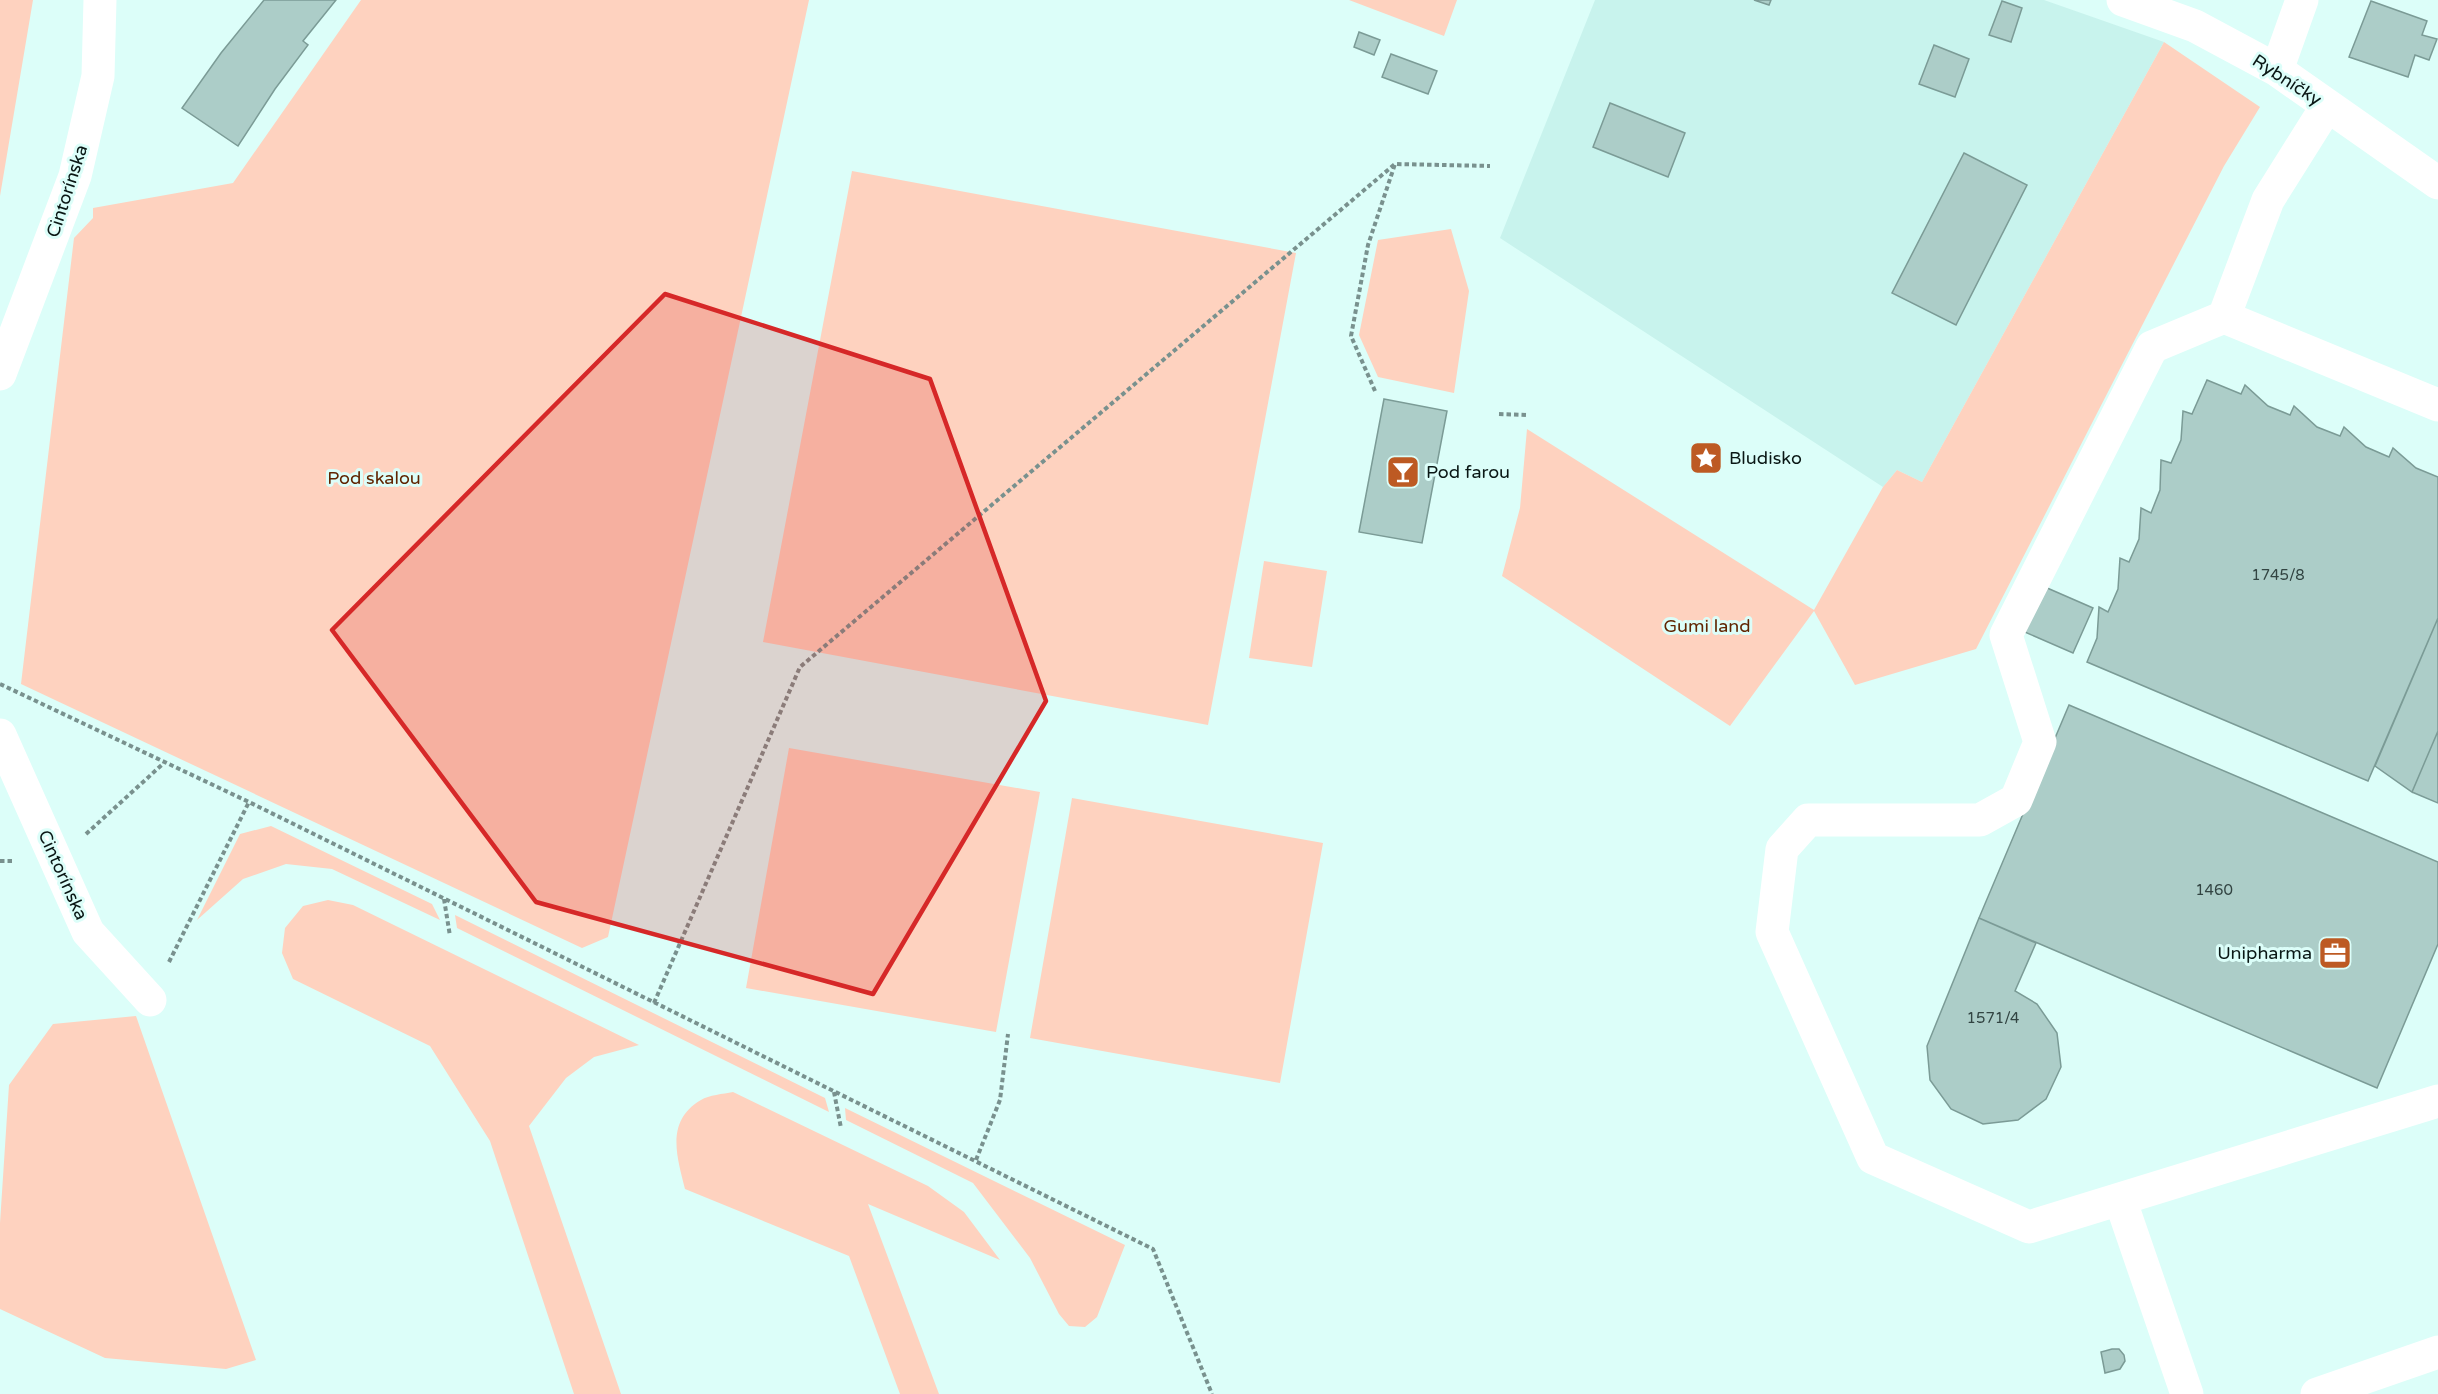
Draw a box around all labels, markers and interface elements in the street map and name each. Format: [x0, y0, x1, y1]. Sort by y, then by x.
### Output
street label: Rybníčky [2248, 49, 2326, 111]
street label: Cintorínska [42, 142, 92, 240]
place icon: Bludisko [1688, 440, 1724, 476]
place label: Bludisko [1729, 447, 1802, 469]
bar icon: Pod farou [1385, 454, 1421, 490]
place label: Pod farou [1426, 461, 1510, 483]
park label: Pod skalou [327, 467, 421, 489]
house number: 1745/8 [2251, 566, 2305, 584]
park label: Gumi land [1663, 615, 1751, 637]
street label: Cintorínska [33, 827, 93, 923]
house number: 1460 [2195, 881, 2233, 899]
office icon: Unipharma [2317, 935, 2353, 971]
place label: Unipharma [2217, 942, 2312, 964]
house number: 1571/4 [1967, 1009, 2019, 1027]

